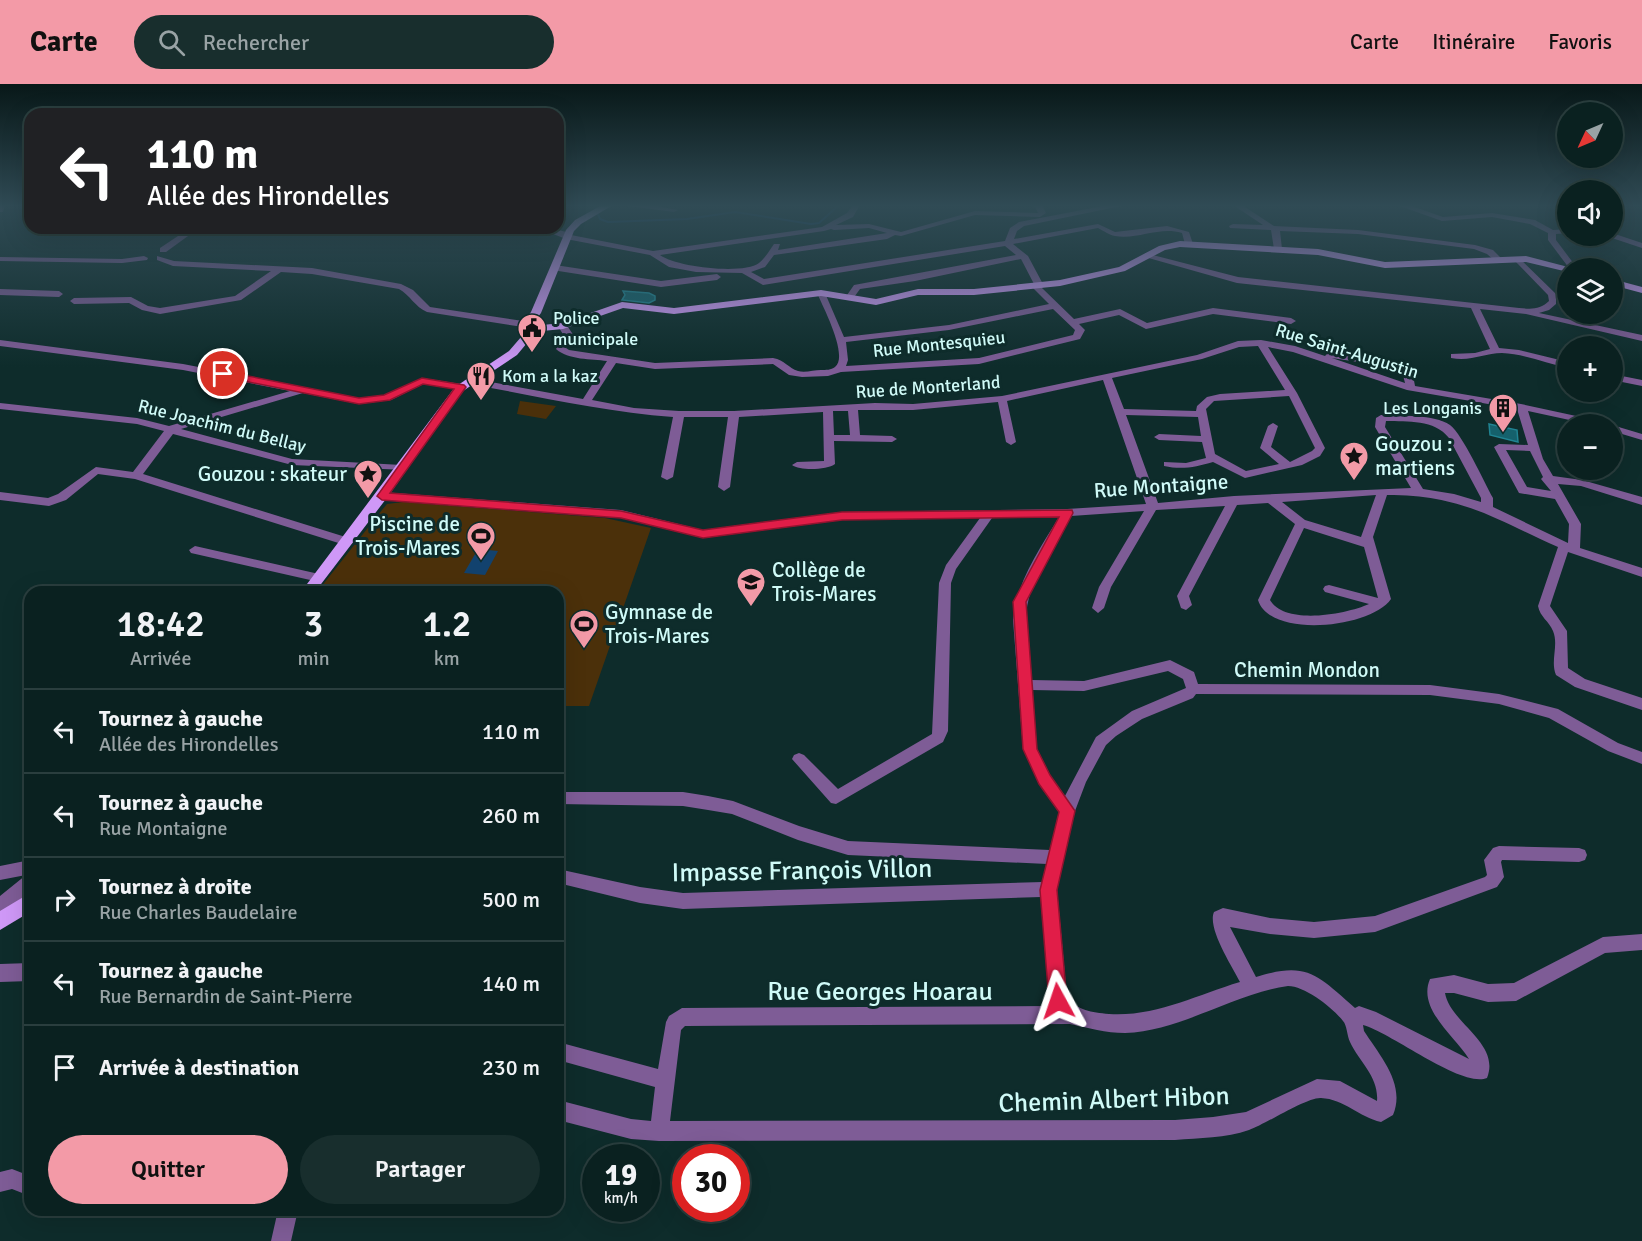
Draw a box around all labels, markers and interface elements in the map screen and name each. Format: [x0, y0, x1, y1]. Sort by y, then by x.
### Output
search box [134, 15, 554, 69]
text: Carte [30, 25, 98, 59]
icon: search [155, 26, 188, 59]
text: Rechercher [203, 29, 309, 56]
text: Carte [1350, 29, 1399, 55]
text: Itinéraire [1432, 29, 1515, 55]
text: Favoris [1548, 29, 1612, 55]
north arrow [1557, 102, 1623, 168]
map controls [1557, 102, 1623, 480]
text: 110 m [147, 129, 258, 180]
icon: left [48, 132, 126, 210]
text: Allée des Hirondelles [147, 180, 389, 213]
button: sound [1557, 180, 1623, 246]
button: layers [1557, 258, 1623, 324]
place label: Police municipale [553, 307, 638, 350]
public building icon: Police municipale [516, 312, 548, 354]
street label: Rue Saint-Augustin [1273, 319, 1421, 383]
street label: Rue Montesquieu [872, 326, 1006, 362]
button: + [1557, 336, 1623, 402]
pin [197, 348, 248, 399]
icon: arrive [206, 357, 239, 390]
restaurant icon: Kom a la kaz [465, 360, 497, 402]
place label: Kom a la kaz [502, 365, 598, 387]
street label: Rue de Monterland [855, 371, 1001, 403]
building icon: Les Longanis [1487, 392, 1519, 434]
street label: Rue Joachim du Bellay [136, 395, 309, 458]
place label: Les Longanis [1383, 397, 1482, 419]
button: − [1557, 414, 1623, 480]
place label: Gouzou : martiens [1375, 431, 1455, 481]
place icon: Gouzou : martiens [1338, 440, 1370, 482]
place icon: Gouzou : skateur [352, 458, 384, 500]
place label: Gouzou : skateur [198, 461, 347, 487]
street label: Rue Montaigne [1093, 468, 1229, 504]
place label: Piscine de Trois-Mares [356, 511, 460, 561]
sports icon: Piscine de Trois-Mares [465, 520, 497, 562]
place label: Collège de Trois-Mares [772, 557, 876, 607]
school or university icon: Collège de Trois-Mares [735, 566, 767, 608]
place label: Gymnase de Trois-Mares [605, 599, 713, 649]
text: 18:42 [117, 602, 205, 647]
text: 3 [304, 602, 323, 647]
text: 1.2 [422, 602, 471, 647]
sports icon: Gymnase de Trois-Mares [568, 608, 600, 650]
text: Arrivée [130, 646, 191, 671]
text: min [297, 646, 330, 671]
text: km [434, 646, 460, 671]
street label: Chemin Mondon [1234, 657, 1380, 683]
text: Tournez à gauche [99, 705, 263, 732]
icon: left [48, 715, 81, 748]
text: 110 m [482, 718, 540, 745]
text: Allée des Hirondelles [99, 732, 278, 757]
text: Tournez à gauche [99, 789, 263, 816]
icon: left [48, 799, 81, 832]
text: 260 m [482, 802, 540, 829]
text: Rue Montaigne [99, 816, 227, 841]
street label: Impasse François Villon [671, 853, 933, 889]
text: Tournez à droite [99, 873, 252, 900]
icon: right [48, 883, 81, 916]
text: 500 m [482, 886, 540, 913]
text: Rue Charles Baudelaire [99, 900, 297, 925]
text: Tournez à gauche [99, 957, 263, 984]
icon: left [48, 967, 81, 1000]
position arrow [1026, 969, 1090, 1033]
text: 140 m [482, 970, 540, 997]
street label: Rue Georges Hoarau [767, 976, 993, 1008]
text: Rue Bernardin de Saint-Pierre [99, 984, 353, 1009]
icon: arrive [48, 1051, 81, 1084]
text: Arrivée à destination [99, 1054, 299, 1081]
text: 230 m [482, 1054, 540, 1081]
street label: Chemin Albert Hibon [998, 1080, 1230, 1120]
button: Quitter [48, 1135, 288, 1204]
button: Partager [300, 1135, 540, 1204]
speed limit sign: 30 [672, 1144, 750, 1222]
text: 19 [605, 1157, 637, 1194]
text: km/h [604, 1189, 638, 1207]

